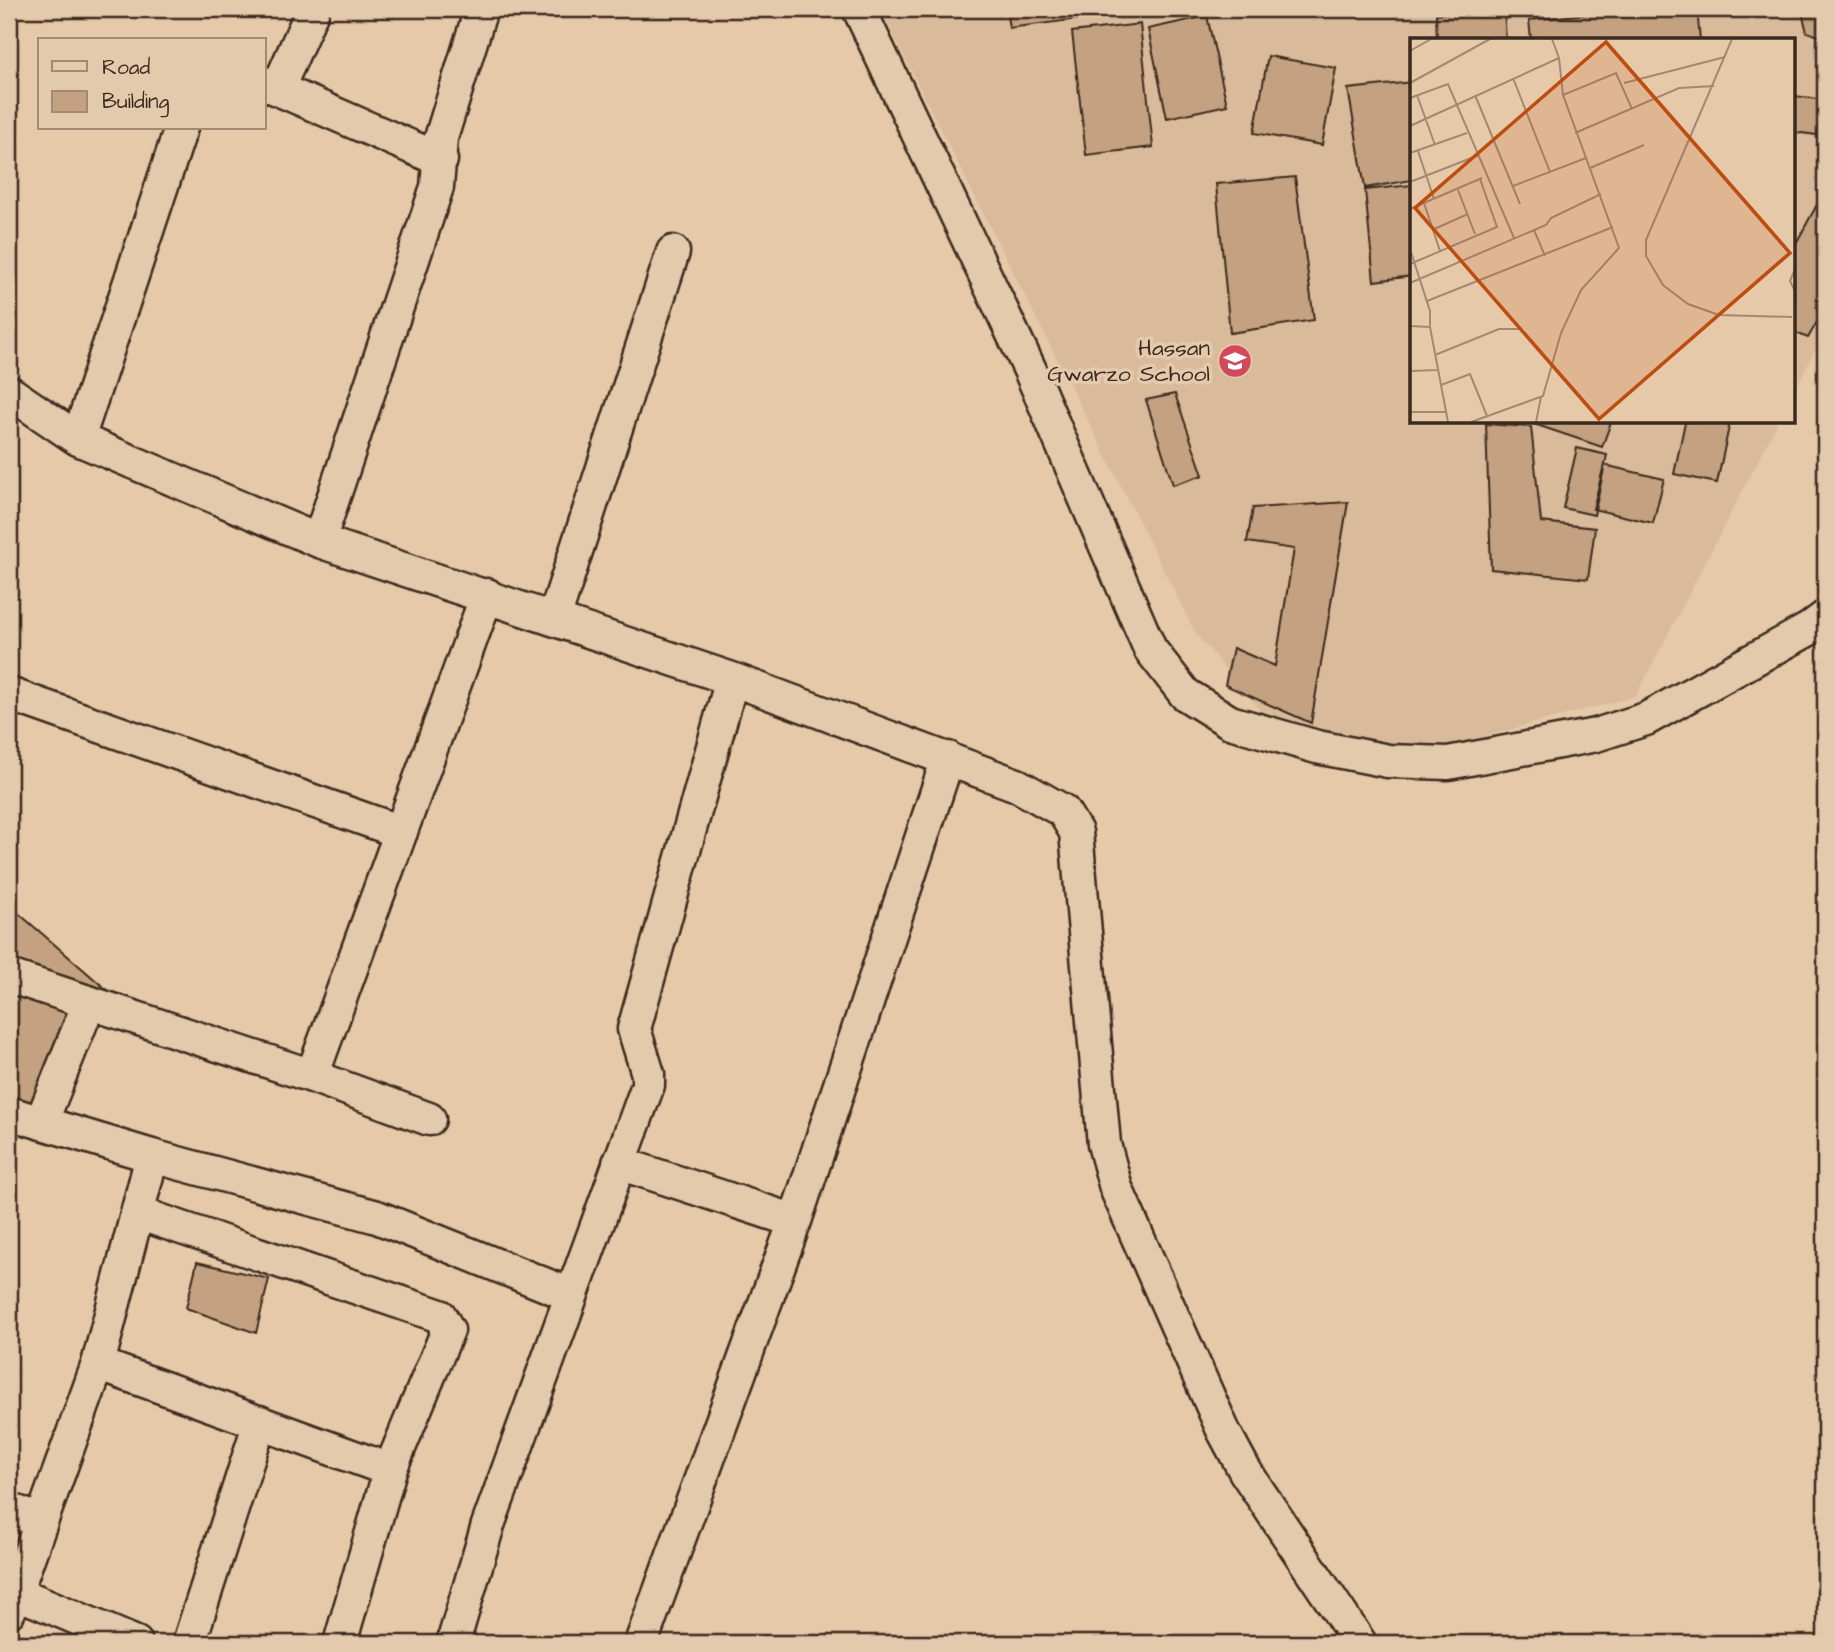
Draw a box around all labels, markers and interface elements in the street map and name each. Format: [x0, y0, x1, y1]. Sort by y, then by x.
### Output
legend [38, 38, 266, 130]
inset map [1410, 38, 1796, 424]
text: Road [102, 53, 150, 82]
text: Building [102, 87, 170, 118]
place label: Hassan Gwarzo School [1047, 332, 1210, 390]
school or university icon: Hassan Gwarzo School [1216, 342, 1254, 380]

